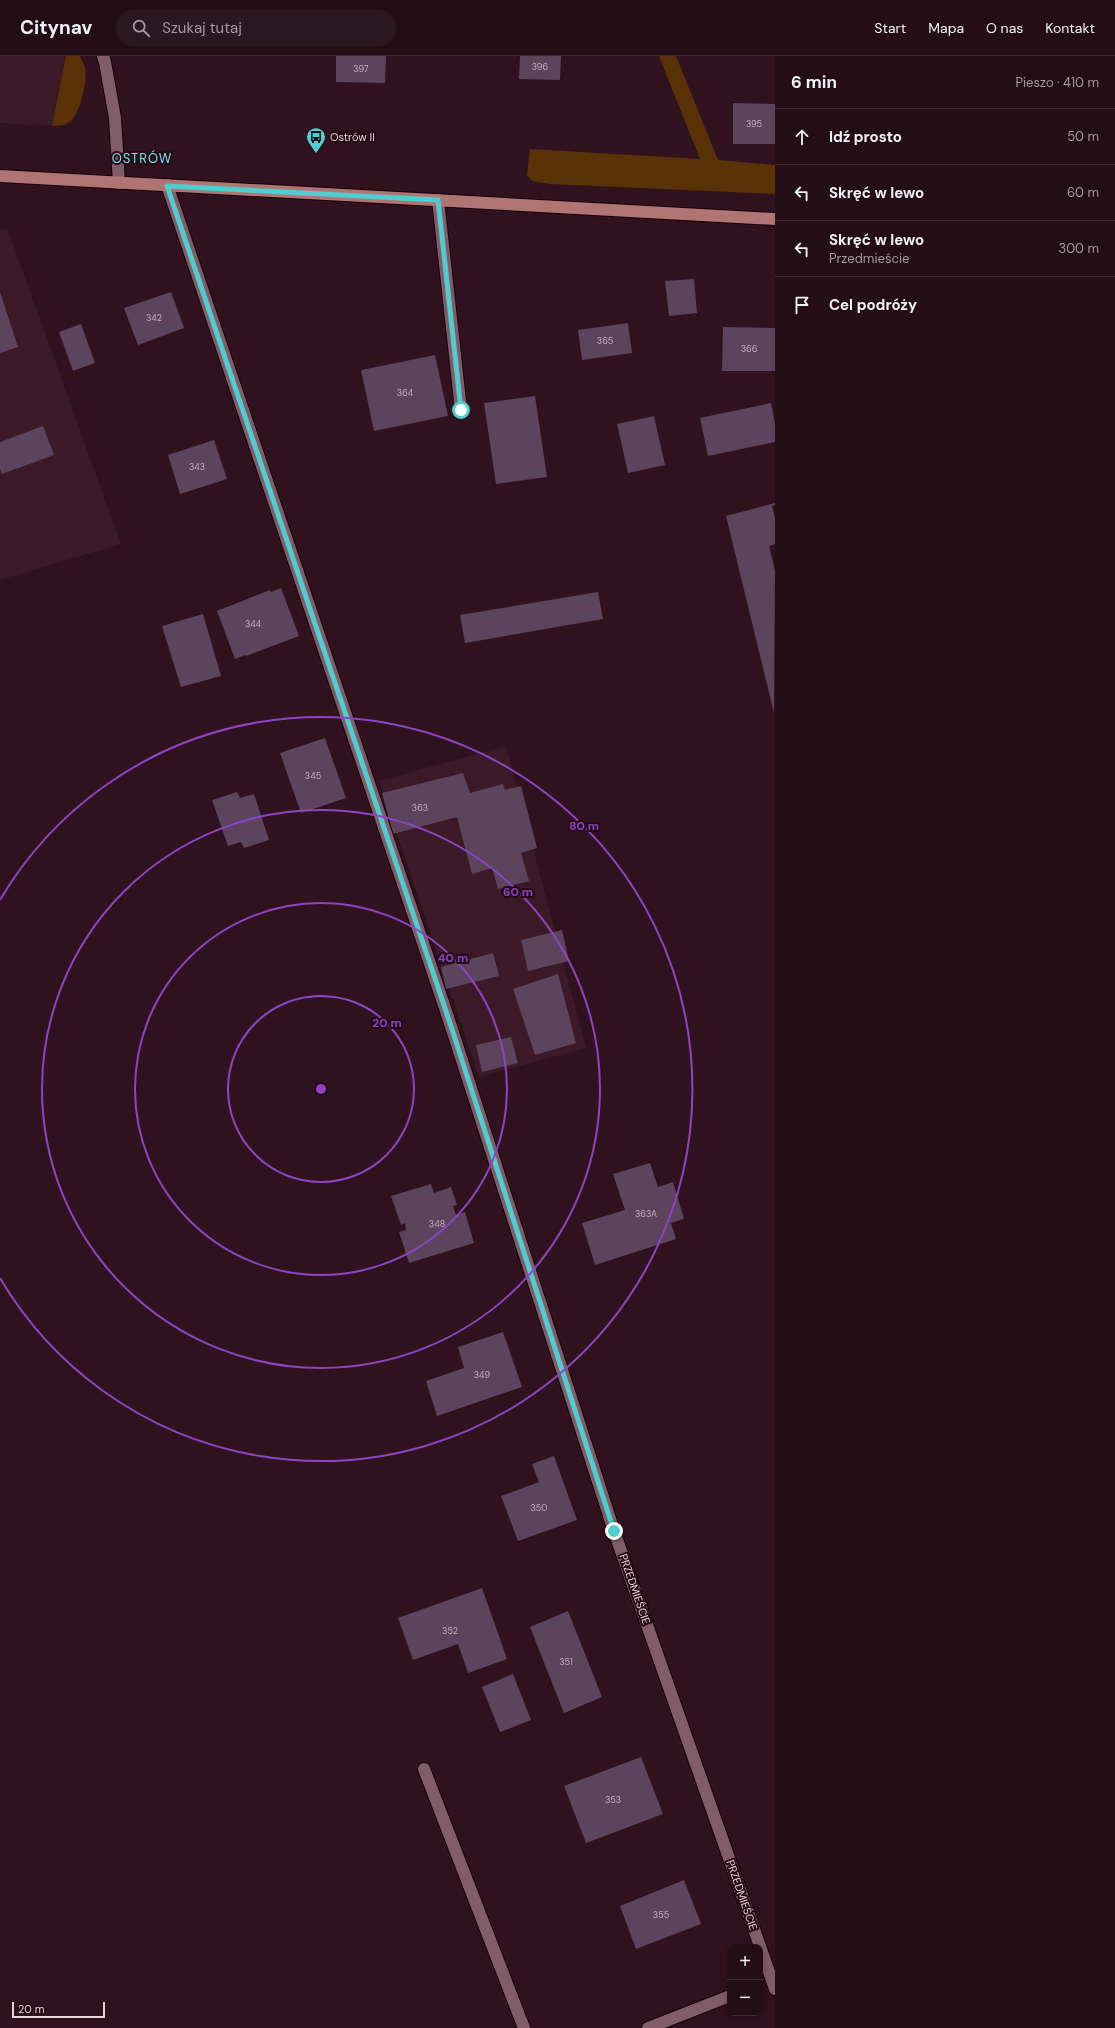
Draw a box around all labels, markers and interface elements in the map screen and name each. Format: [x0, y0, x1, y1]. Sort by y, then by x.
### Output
search box [116, 10, 396, 46]
text: Citynav [20, 15, 92, 40]
icon: search [130, 17, 152, 39]
text: Szukaj tutaj [162, 18, 242, 38]
text: Start [874, 19, 906, 37]
text: Mapa [928, 19, 964, 37]
text: O nas [986, 19, 1023, 37]
text: Kontakt [1045, 19, 1095, 37]
house number: 396 [532, 61, 549, 73]
house number: 397 [353, 63, 369, 75]
text: 6 min [791, 71, 837, 93]
text: Pieszo · 410 m [1015, 74, 1099, 91]
house number: 395 [746, 118, 762, 130]
bus stop icon: Ostrów II [305, 126, 327, 154]
icon: ahead [791, 126, 813, 148]
text: Idź prosto [829, 127, 902, 147]
text: 50 m [1067, 128, 1099, 145]
place label: Ostrów II [330, 130, 375, 144]
district label: OSTRÓW [112, 150, 172, 167]
icon: left [791, 182, 813, 204]
text: Skręć w lewo [829, 183, 924, 203]
text: 60 m [1067, 184, 1099, 201]
text: Skręć w lewo [829, 230, 924, 250]
icon: left [791, 238, 813, 260]
text: 300 m [1058, 240, 1099, 257]
text: Przedmieście [829, 250, 909, 267]
icon: arrive [791, 294, 813, 316]
text: Cel podróży [829, 295, 917, 315]
house number: 342 [146, 312, 162, 324]
house number: 365 [597, 335, 613, 347]
house number: 366 [741, 343, 758, 355]
house number: 364 [397, 387, 414, 399]
route start [452, 401, 470, 419]
house number: 343 [189, 461, 205, 473]
house number: 344 [245, 618, 262, 630]
house number: 345 [305, 770, 321, 782]
house number: 363 [412, 802, 428, 814]
text: 80 m [569, 818, 599, 834]
text: 60 m [503, 884, 533, 900]
text: 40 m [438, 950, 468, 966]
text: 20 m [372, 1015, 402, 1031]
centre of rings [314, 1082, 328, 1096]
house number: 363A [635, 1208, 657, 1220]
house number: 348 [429, 1218, 445, 1230]
house number: 349 [474, 1369, 491, 1381]
house number: 350 [531, 1502, 547, 1514]
route end [605, 1522, 623, 1540]
street label: PRZEDMIEŚCIE [616, 1552, 654, 1626]
house number: 352 [442, 1625, 458, 1637]
house number: 351 [559, 1656, 573, 1668]
house number: 353 [605, 1794, 621, 1806]
street label: PRZEDMIEŚCIE [723, 1858, 761, 1932]
house number: 355 [653, 1909, 669, 1921]
map controls [727, 1944, 763, 2016]
button: + [727, 1944, 763, 1980]
button: − [727, 1980, 763, 2016]
scale bar [12, 2000, 105, 2019]
text: 20 m [18, 2002, 44, 2016]

